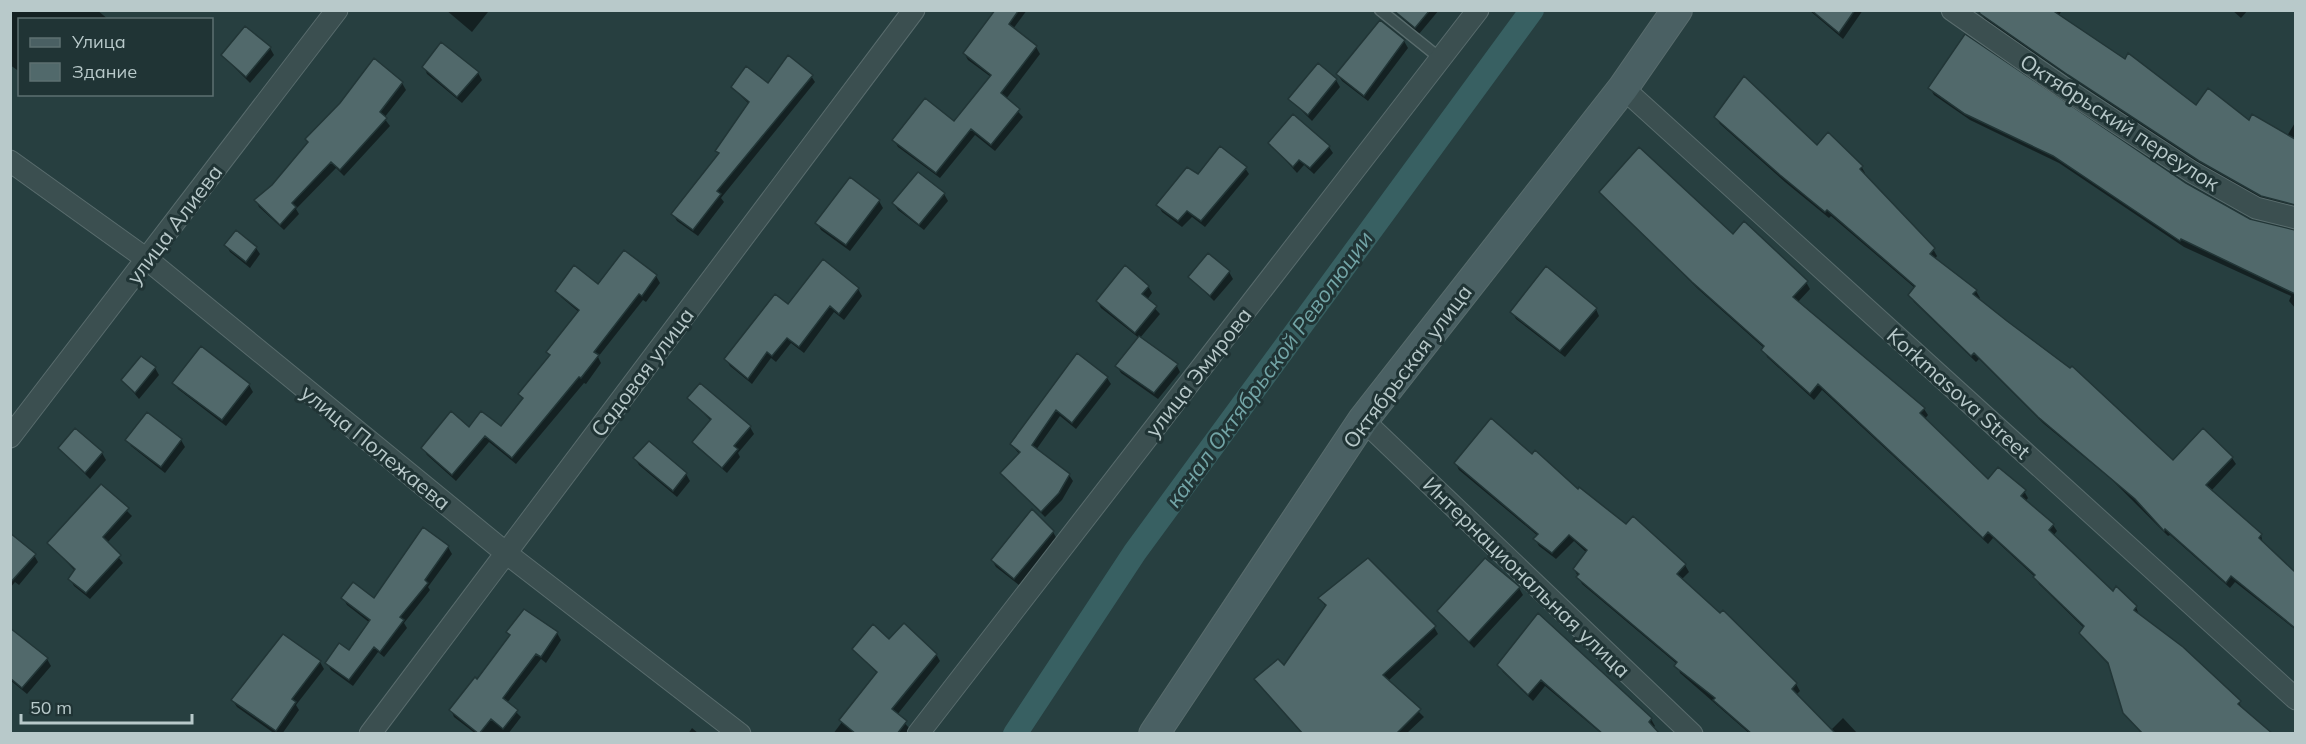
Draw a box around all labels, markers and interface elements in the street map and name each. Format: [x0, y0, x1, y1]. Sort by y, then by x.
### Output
legend [18, 18, 213, 96]
text: Улица [71, 30, 126, 53]
street label: Октябрьский переулок [2015, 48, 2225, 197]
text: Здание [72, 60, 137, 83]
street label: улица Алиева [121, 159, 227, 289]
water label: канал Октябрьской Революции [1159, 225, 1379, 513]
street label: Октябрьская улица [1337, 279, 1477, 453]
street label: Садовая улица [585, 302, 699, 442]
street label: улица Эмирова [1139, 302, 1257, 442]
street label: Korkmasova Street [1882, 322, 2036, 464]
street label: улица Полежаева [296, 379, 456, 515]
street label: Интернациональная улица [1418, 471, 1636, 683]
scale bar [21, 687, 192, 725]
text: 50 m [30, 696, 72, 719]

